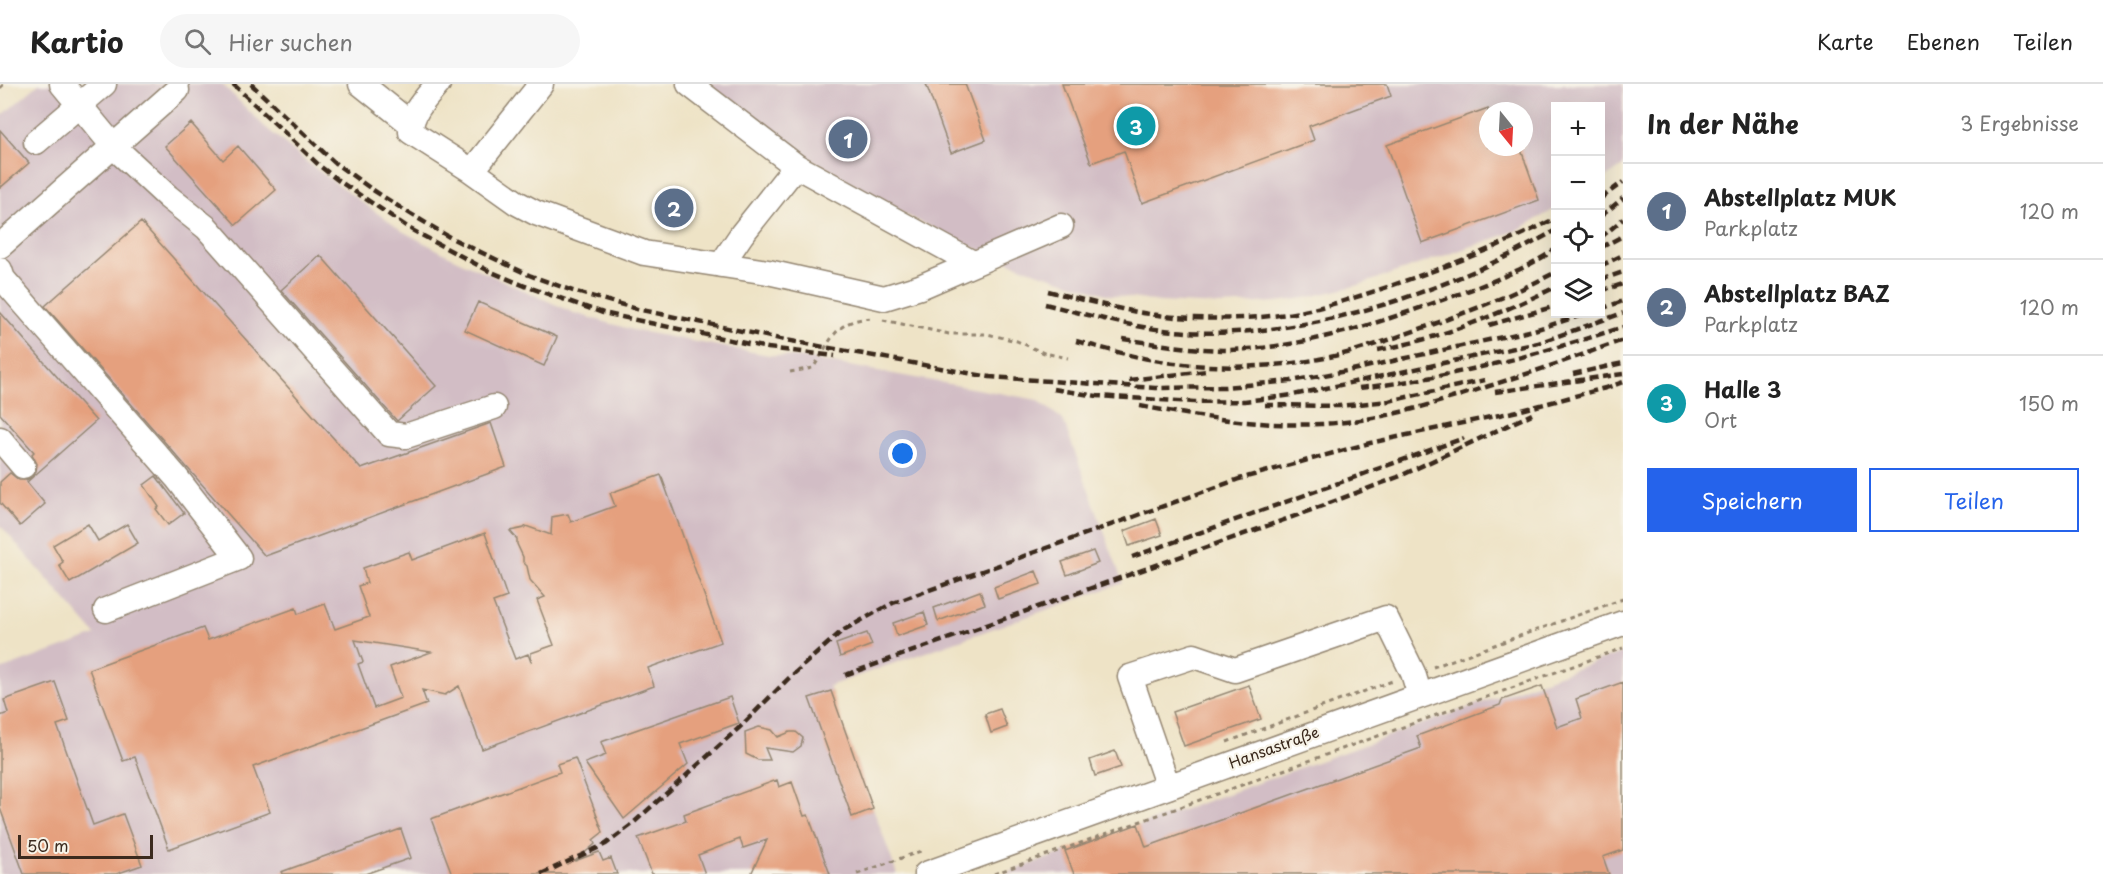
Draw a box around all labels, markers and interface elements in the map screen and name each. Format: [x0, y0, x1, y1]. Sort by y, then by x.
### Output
search box [160, 14, 580, 68]
text: Kartio [30, 20, 124, 63]
icon: search [181, 25, 214, 58]
text: Hier suchen [229, 25, 353, 58]
text: Karte [1817, 25, 1874, 57]
text: Ebenen [1907, 25, 1980, 57]
text: Teilen [2013, 25, 2073, 57]
north arrow [1479, 102, 1533, 156]
map controls [1551, 102, 1605, 318]
button: + [1551, 102, 1605, 156]
pin: 3 [1116, 104, 1156, 148]
text: In der Nähe [1647, 104, 1799, 143]
text: 3 Ergebnisse [1960, 108, 2079, 138]
pin: 1 [828, 116, 868, 162]
button: − [1551, 156, 1605, 210]
text: Abstellplatz MUK [1704, 180, 1896, 213]
pin: 2 [654, 186, 694, 230]
text: 1 [1662, 196, 1671, 226]
text: 120 m [2020, 196, 2079, 226]
button: locate [1551, 210, 1605, 264]
text: Parkplatz [1704, 213, 1798, 243]
button: layers [1551, 264, 1605, 318]
text: Abstellplatz BAZ [1704, 276, 1890, 309]
text: 2 [1659, 292, 1674, 322]
text: 120 m [2020, 292, 2079, 322]
text: Parkplatz [1704, 309, 1798, 339]
text: Halle 3 [1704, 372, 1781, 405]
text: 3 [1660, 388, 1673, 418]
text: 150 m [2019, 388, 2079, 418]
text: Ort [1704, 405, 1737, 435]
your location [888, 439, 917, 468]
button: Speichern [1647, 468, 1857, 532]
button: Teilen [1869, 468, 2079, 532]
street label: Hansastraße [1225, 720, 1322, 774]
scale bar [18, 832, 153, 860]
text: 50 m [27, 833, 68, 857]

